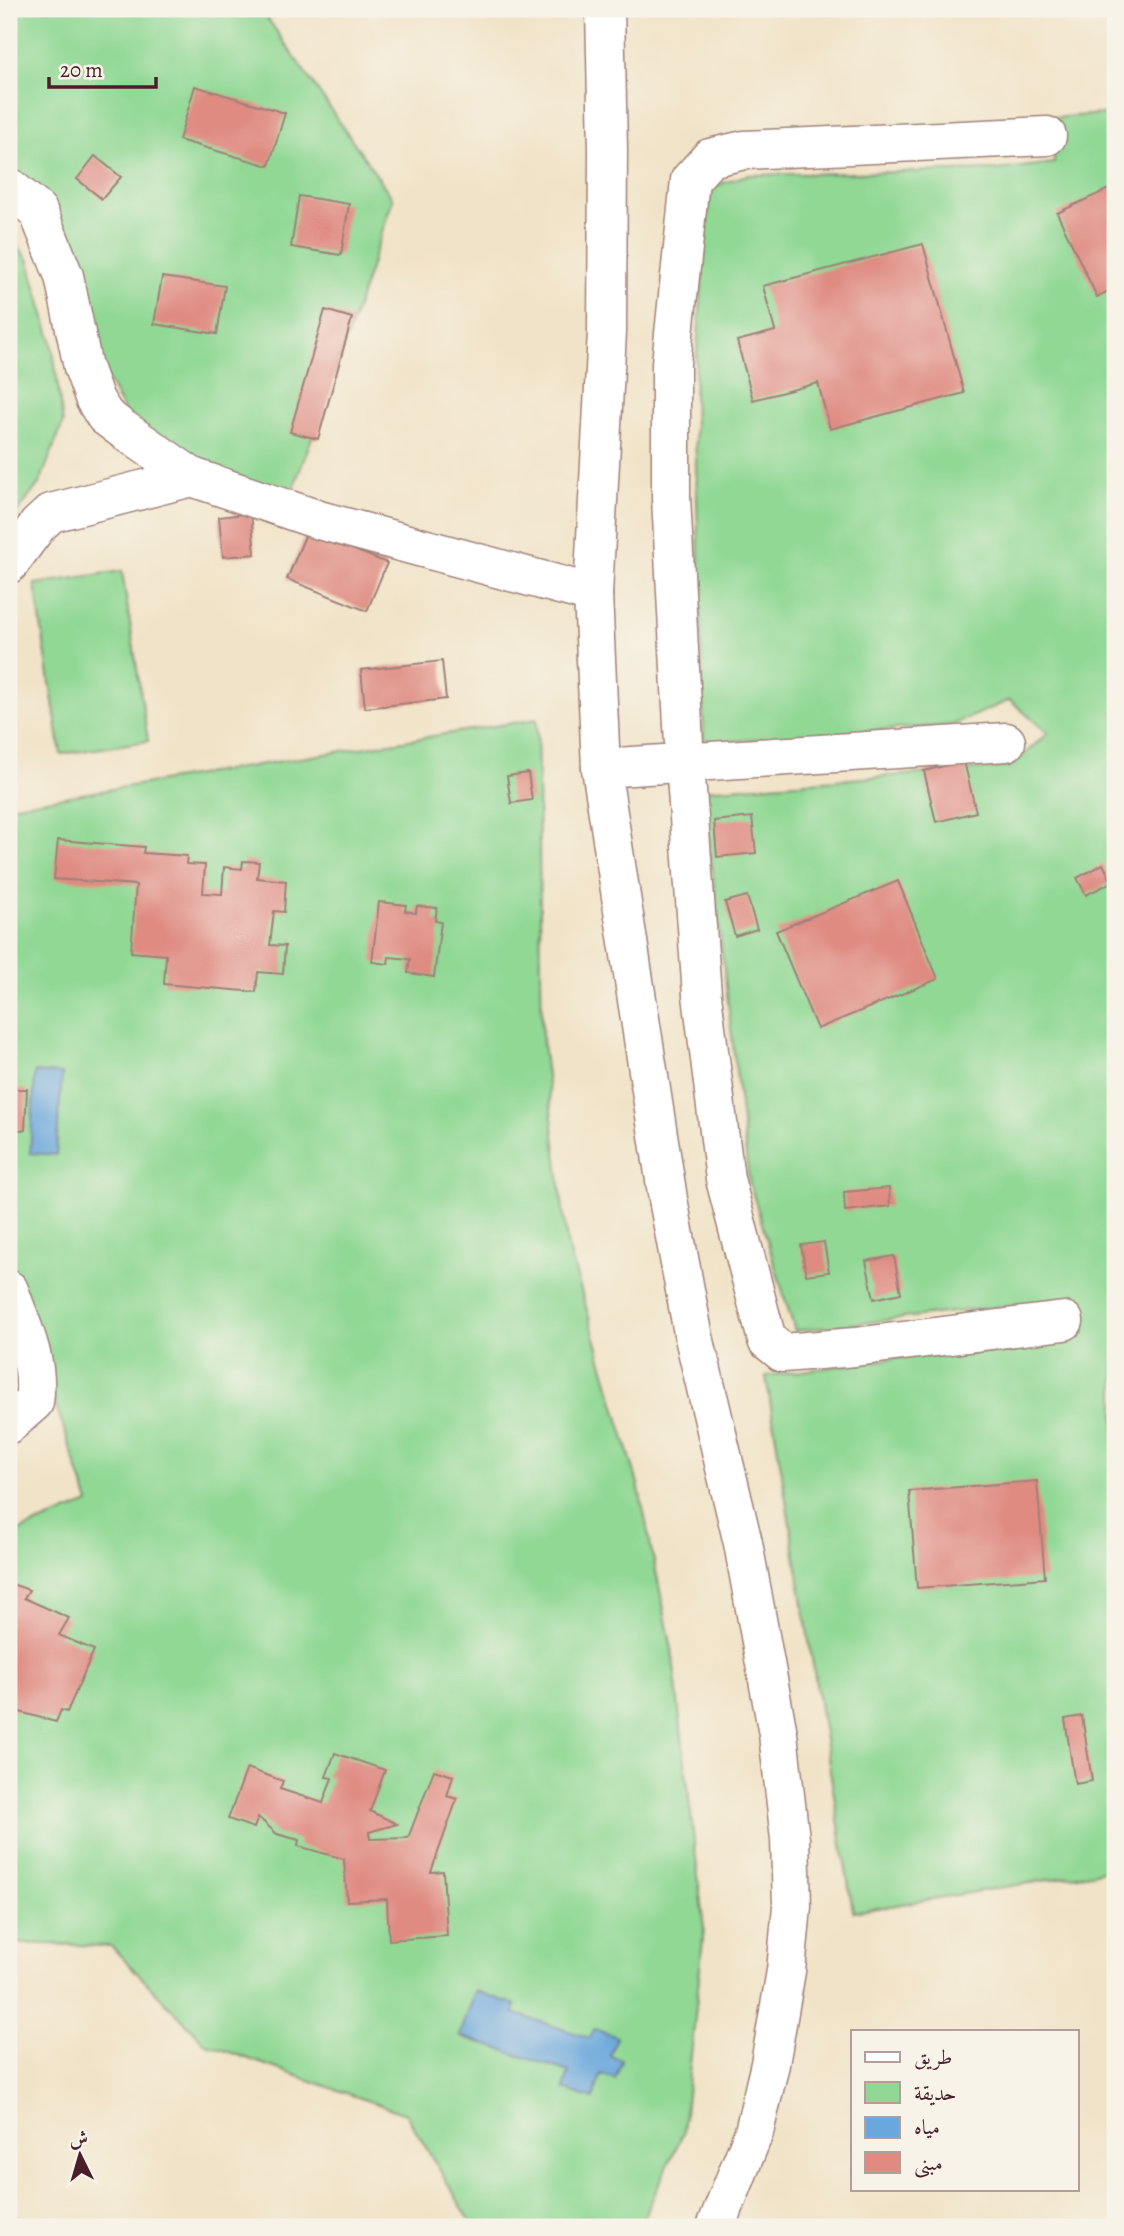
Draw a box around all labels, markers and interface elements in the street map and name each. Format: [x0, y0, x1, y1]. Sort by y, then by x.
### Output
scale bar [49, 46, 156, 90]
text: 20 m [60, 56, 103, 84]
legend [851, 2030, 1078, 2190]
text: طريق [914, 2043, 952, 2071]
text: حديقة [914, 2079, 957, 2107]
text: مياه [914, 2113, 940, 2141]
north arrow [46, 2120, 116, 2190]
text: ش [68, 2125, 89, 2153]
text: مبنى [914, 2149, 943, 2178]

